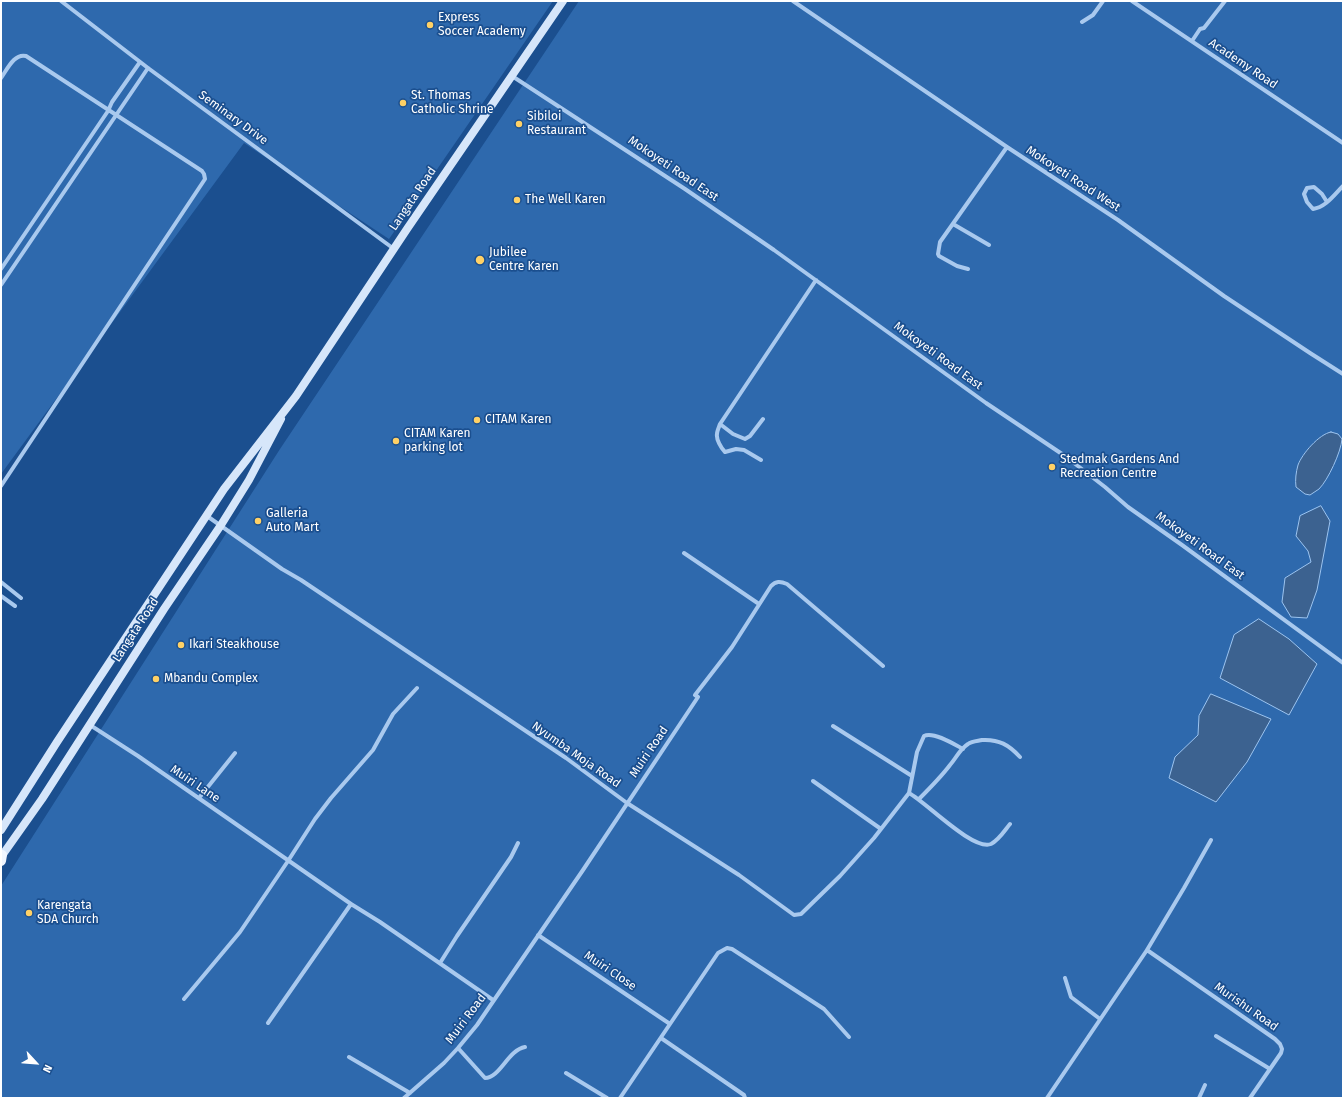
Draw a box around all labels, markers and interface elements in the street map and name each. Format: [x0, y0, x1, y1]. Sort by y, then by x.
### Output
place label: Express Soccer Academy [438, 11, 526, 39]
marker: Express Soccer Academy [425, 20, 435, 30]
street label: Academy Road [1206, 36, 1280, 92]
street label: Seminary Drive [196, 88, 270, 148]
place label: St. Thomas Catholic Shrine [411, 89, 493, 117]
marker: St. Thomas Catholic Shrine [398, 98, 408, 108]
place label: Sibiloi Restaurant [527, 110, 586, 138]
marker: Sibiloi Restaurant [514, 119, 524, 129]
street label: Mokoyeti Road East [625, 133, 721, 205]
street label: Mokoyeti Road West [1023, 143, 1123, 215]
street label: Langata Road [386, 164, 440, 234]
place label: The Well Karen [525, 193, 606, 207]
marker: The Well Karen [512, 195, 522, 205]
place label: Jubilee Centre Karen [489, 246, 559, 274]
marker: Jubilee Centre Karen [474, 254, 486, 266]
street label: Mokoyeti Road East [891, 319, 985, 393]
place label: CITAM Karen [485, 413, 552, 427]
marker: CITAM Karen [472, 415, 482, 425]
place label: CITAM Karen parking lot [404, 427, 471, 455]
marker: CITAM Karen parking lot [391, 436, 401, 446]
place label: Stedmak Gardens And Recreation Centre [1060, 453, 1180, 481]
marker: Stedmak Gardens And Recreation Centre [1047, 462, 1057, 472]
place label: Galleria Auto Mart [266, 507, 319, 535]
street label: Mokoyeti Road East [1153, 509, 1247, 583]
marker: Galleria Auto Mart [253, 516, 263, 526]
street label: Langata Road [110, 595, 162, 665]
place label: Ikari Steakhouse [189, 638, 279, 652]
marker: Ikari Steakhouse [176, 640, 186, 650]
place label: Mbandu Complex [164, 672, 258, 686]
marker: Mbandu Complex [151, 674, 161, 684]
street label: Nyumba Moja Road [529, 719, 623, 791]
street label: Muiri Road [627, 724, 671, 780]
street label: Muiri Lane [167, 762, 223, 806]
place label: Karengata SDA Church [37, 899, 99, 927]
marker: Karengata SDA Church [24, 908, 34, 918]
street label: Muiri Close [581, 948, 639, 994]
street label: Murishu Road [1211, 980, 1281, 1034]
street label: Muiri Road [443, 991, 489, 1047]
north arrow [16, 1043, 56, 1083]
text: N [40, 1062, 55, 1075]

